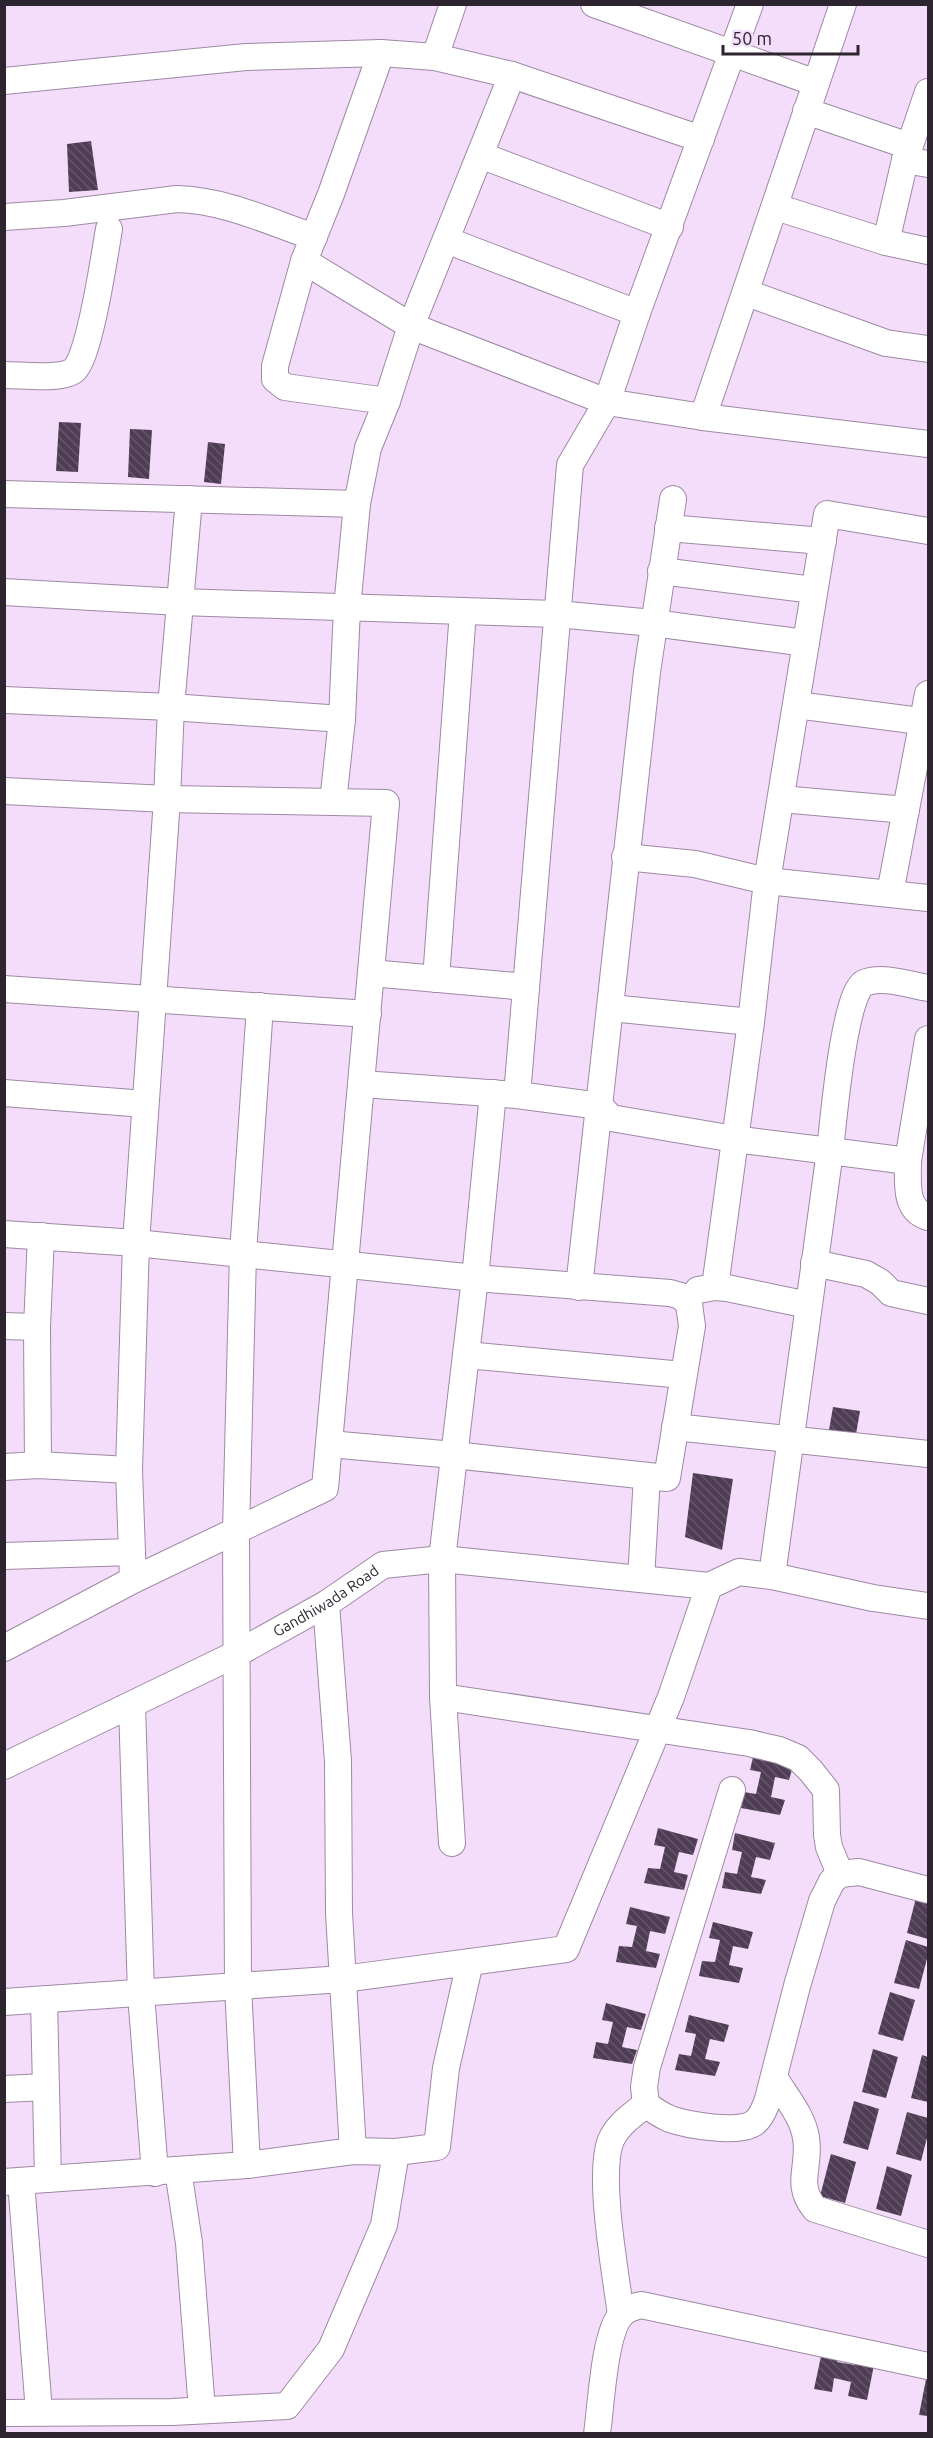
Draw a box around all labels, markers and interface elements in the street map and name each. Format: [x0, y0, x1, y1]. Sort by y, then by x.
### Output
scale bar [723, 18, 858, 56]
text: 50 m [732, 28, 772, 48]
street label: Gandhiwada Road [270, 1562, 382, 1640]

